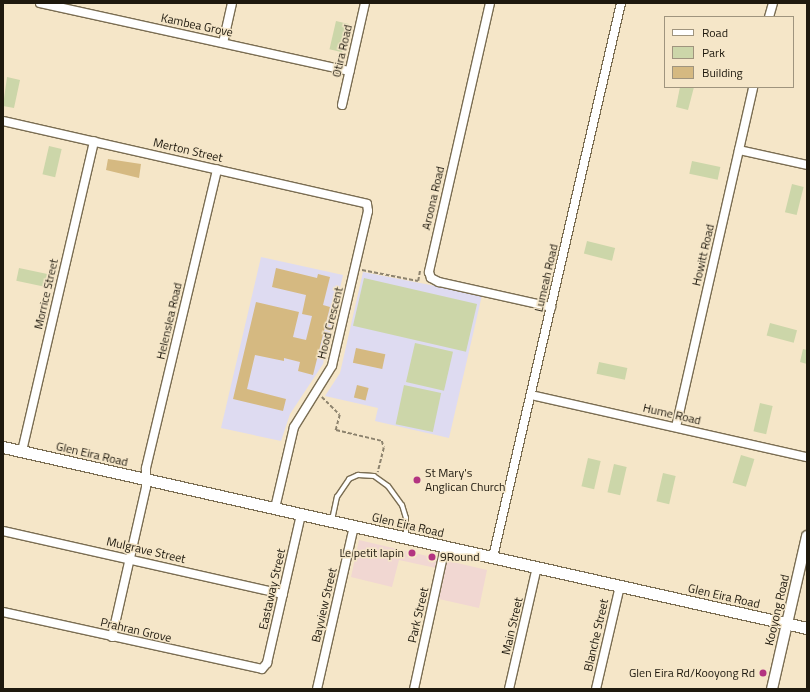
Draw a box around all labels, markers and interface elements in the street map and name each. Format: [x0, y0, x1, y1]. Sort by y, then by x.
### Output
street label: Kambea Grove [160, 10, 234, 40]
legend [664, 16, 794, 88]
street label: Otira Road [329, 23, 355, 79]
text: Road [702, 23, 728, 42]
text: Park [702, 43, 725, 62]
text: Building [702, 63, 743, 82]
street label: Merton Street [152, 135, 224, 165]
street label: Aroona Road [419, 165, 447, 231]
street label: Howitt Road [689, 223, 717, 287]
street label: Lumeah Road [531, 243, 561, 313]
street label: Morrice Street [31, 257, 61, 331]
street label: Helenslea Road [153, 281, 185, 361]
street label: Hood Crescent [314, 286, 346, 360]
street label: Hume Road [642, 400, 702, 428]
street label: Glen Eira Road [55, 439, 129, 469]
place label: St Mary's Anglican Church [425, 466, 506, 494]
marker: St Mary's Anglican Church [412, 475, 422, 485]
street label: Glen Eira Road [371, 510, 445, 540]
street label: Mulgrave Street [105, 534, 187, 566]
place label: Le petit lapin [339, 546, 404, 560]
street label: Eastaway Street [256, 547, 288, 631]
marker: Le petit lapin [407, 548, 417, 558]
place label: 9Round [440, 550, 480, 564]
marker: 9Round [427, 552, 437, 562]
street label: Bayview Street [308, 566, 340, 644]
street label: Kooyong Road [762, 573, 792, 647]
street label: Glen Eira Road [687, 581, 761, 611]
street label: Park Street [405, 586, 431, 644]
street label: Main Street [498, 596, 526, 656]
street label: Blanche Street [581, 597, 611, 673]
street label: Prahran Grove [99, 615, 173, 645]
place label: Glen Eira Rd/Kooyong Rd [629, 666, 755, 680]
marker: Glen Eira Rd/Kooyong Rd [758, 668, 768, 678]

